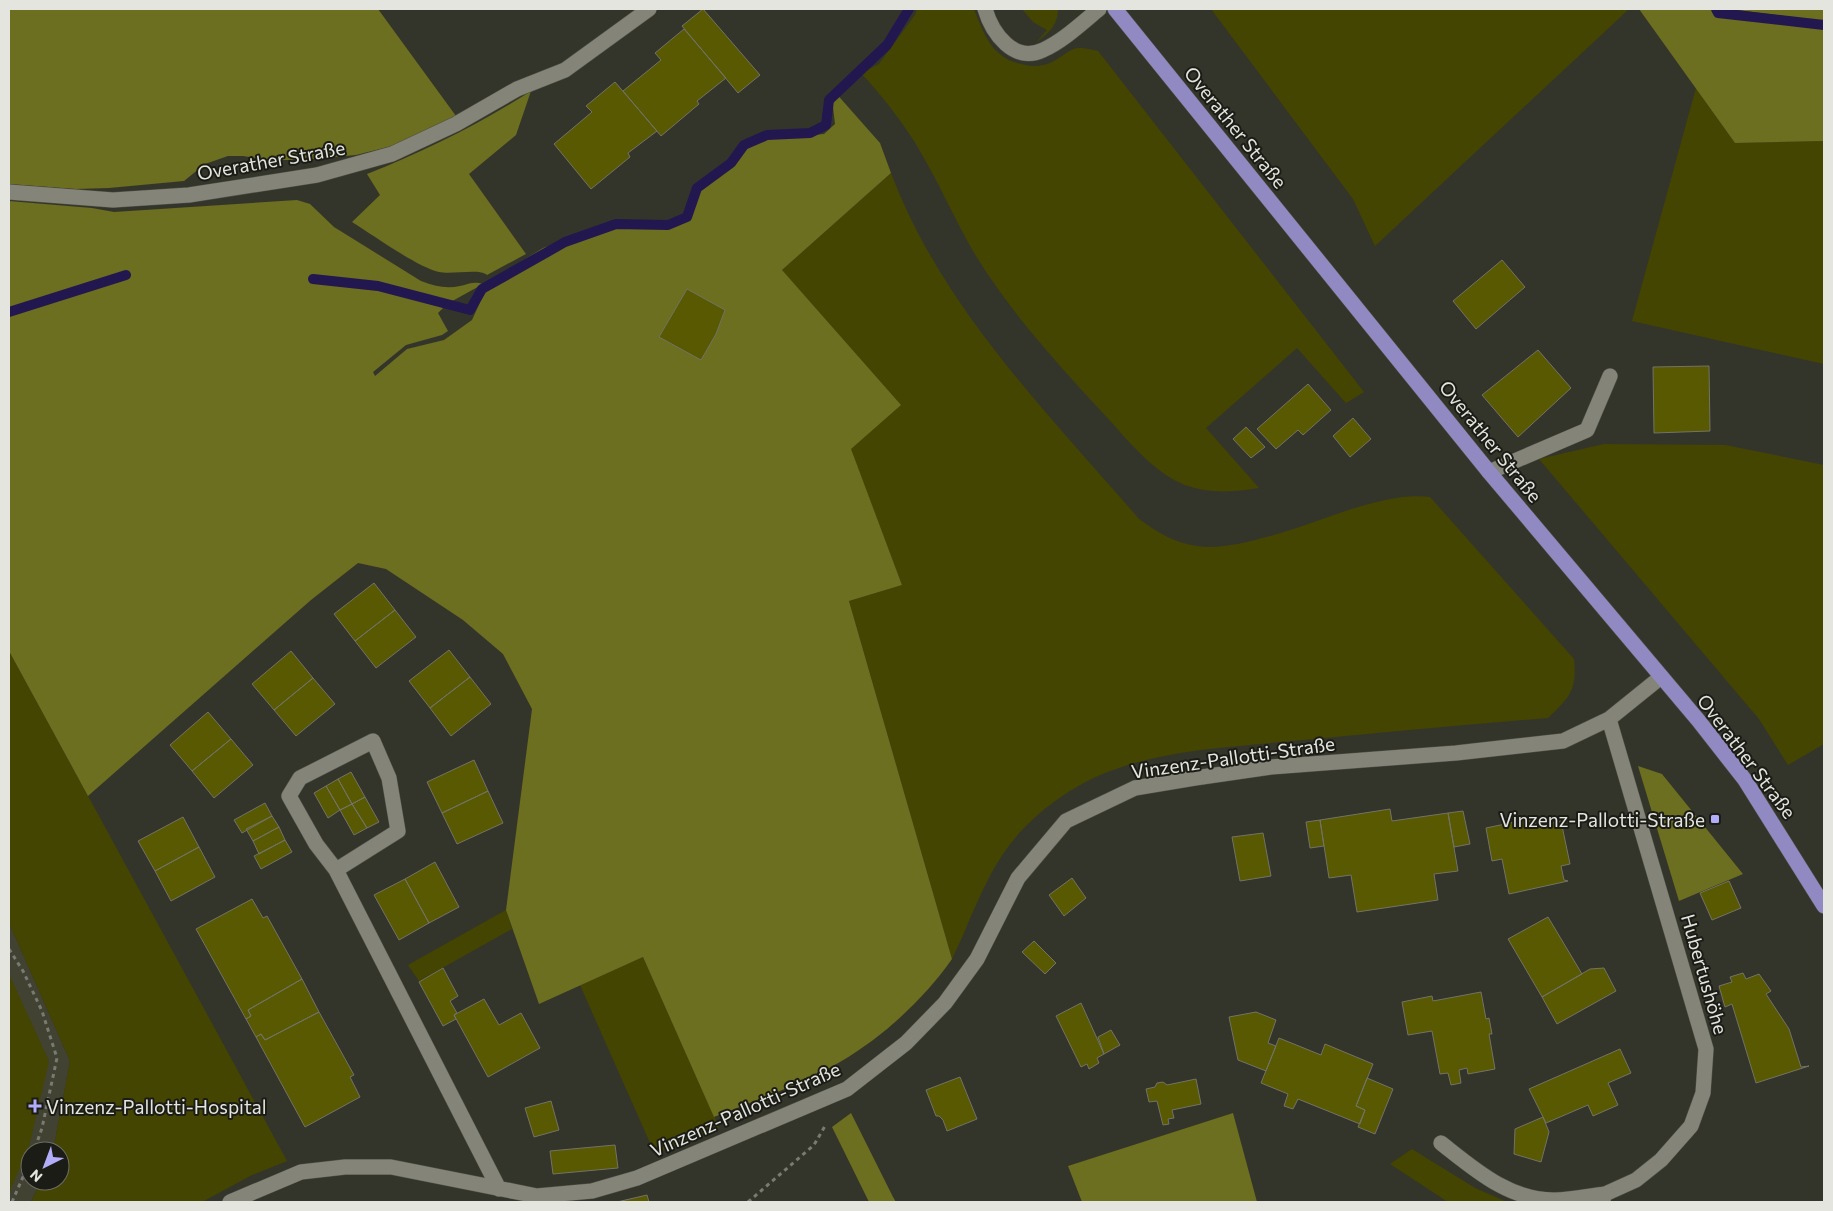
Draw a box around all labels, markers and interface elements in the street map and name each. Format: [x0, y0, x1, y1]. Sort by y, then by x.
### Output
street label: Overather Straße [1180, 62, 1292, 192]
street label: Overather Straße [195, 136, 347, 184]
street label: Overather Straße [1435, 376, 1547, 506]
street label: Overather Straße [1693, 689, 1801, 823]
street label: Vinzenz-Pallotti-Straße [1130, 731, 1336, 783]
place label: Vinzenz-Pallotti-Straße [1500, 808, 1705, 831]
marker: Vinzenz-Pallotti-Straße [1709, 813, 1721, 825]
street label: Hubertushöhe [1677, 911, 1733, 1037]
street label: Vinzenz-Pallotti-Straße [646, 1057, 844, 1161]
place label: Vinzenz-Pallotti-Hospital [46, 1095, 267, 1118]
marker: Vinzenz-Pallotti-Hospital [28, 1099, 42, 1113]
north arrow [20, 1141, 70, 1191]
text: N [26, 1166, 46, 1186]

